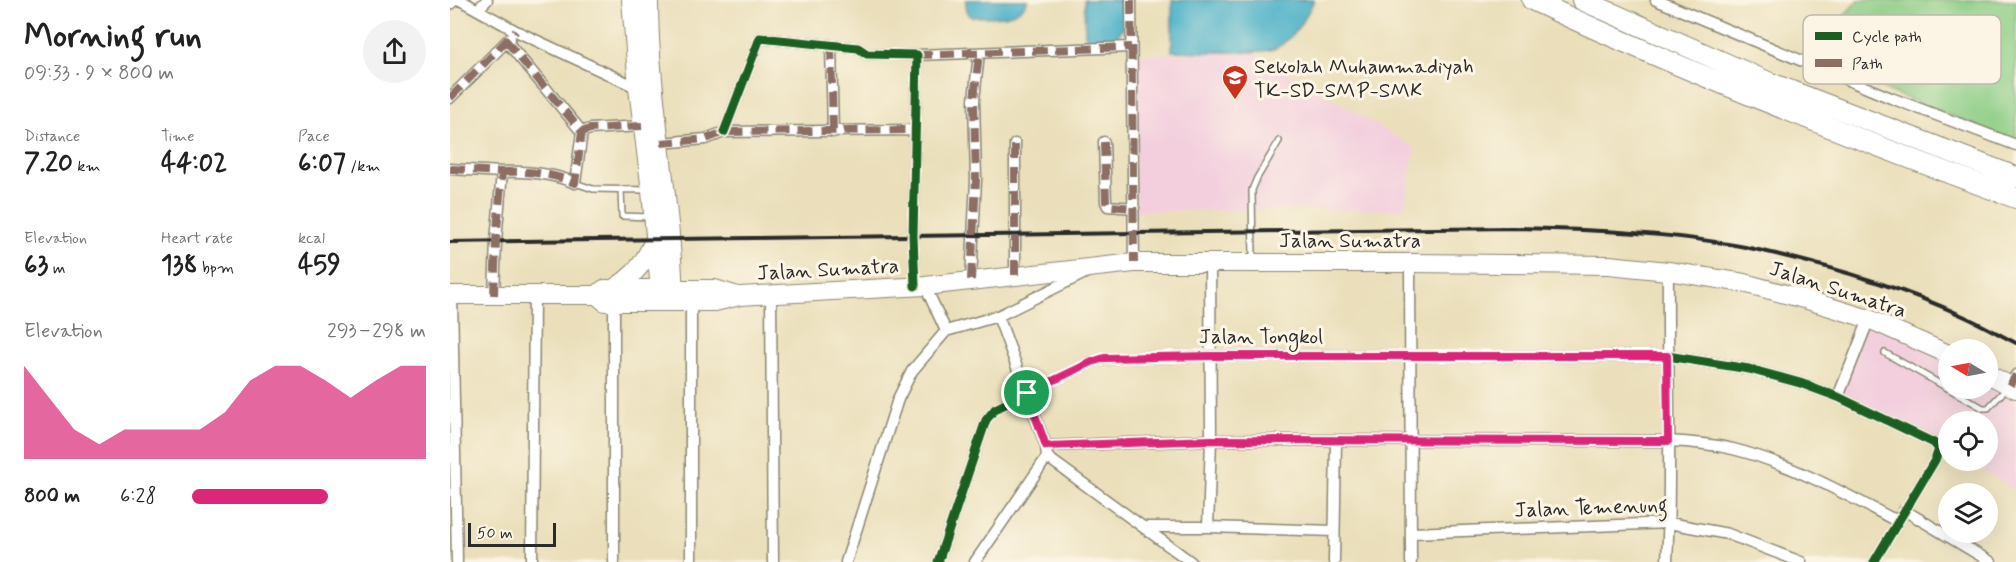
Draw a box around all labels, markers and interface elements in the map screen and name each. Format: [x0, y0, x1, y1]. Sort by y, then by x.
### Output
text: Morning run [24, 15, 202, 59]
legend [1803, 15, 2001, 84]
button: share [363, 20, 426, 83]
text: Cycle path [1852, 27, 1922, 48]
place label: Sekolah Muhammadiyah TK-SD-SMP-SMK [1254, 53, 1474, 105]
text: Path [1852, 54, 1883, 75]
text: 09:33 · 9 × 800 m [24, 60, 174, 87]
school or university icon: Sekolah Muhammadiyah TK-SD-SMP-SMK [1220, 63, 1250, 101]
text: Distance [24, 126, 80, 147]
text: Time [161, 126, 195, 147]
text: Pace [298, 126, 330, 147]
text: 7.20 [24, 147, 73, 181]
text: 44:02 [161, 147, 227, 181]
text: 6:07 [298, 147, 346, 181]
text: km [73, 156, 100, 177]
text: /km [346, 156, 381, 177]
street label: Jalan Sumatra [1279, 227, 1421, 255]
text: Elevation [24, 228, 87, 249]
text: Heart rate [161, 228, 233, 249]
text: kcal [298, 228, 325, 249]
text: 63 [24, 249, 48, 283]
text: 138 [161, 249, 198, 283]
text: 459 [298, 249, 341, 283]
street label: Jalan Sumatra [756, 252, 900, 288]
street label: Jalan Sumatra [1766, 255, 1910, 325]
text: m [48, 258, 65, 279]
text: bpm [198, 258, 234, 279]
text: Elevation [24, 318, 103, 345]
text: 293–298 m [327, 318, 426, 345]
street label: Jalan Tongkol [1199, 323, 1323, 352]
north arrow [1938, 339, 1998, 399]
map controls [1938, 339, 1998, 543]
pin [1001, 367, 1052, 418]
icon: arrive [1010, 376, 1043, 409]
button: locate [1938, 411, 1998, 471]
text: 800 m [24, 483, 80, 510]
text: 6:28 [120, 483, 156, 510]
button: layers [1938, 483, 1998, 543]
street label: Jalan Temenung [1514, 491, 1668, 527]
scale bar [468, 520, 556, 548]
text: 50 m [477, 523, 513, 544]

